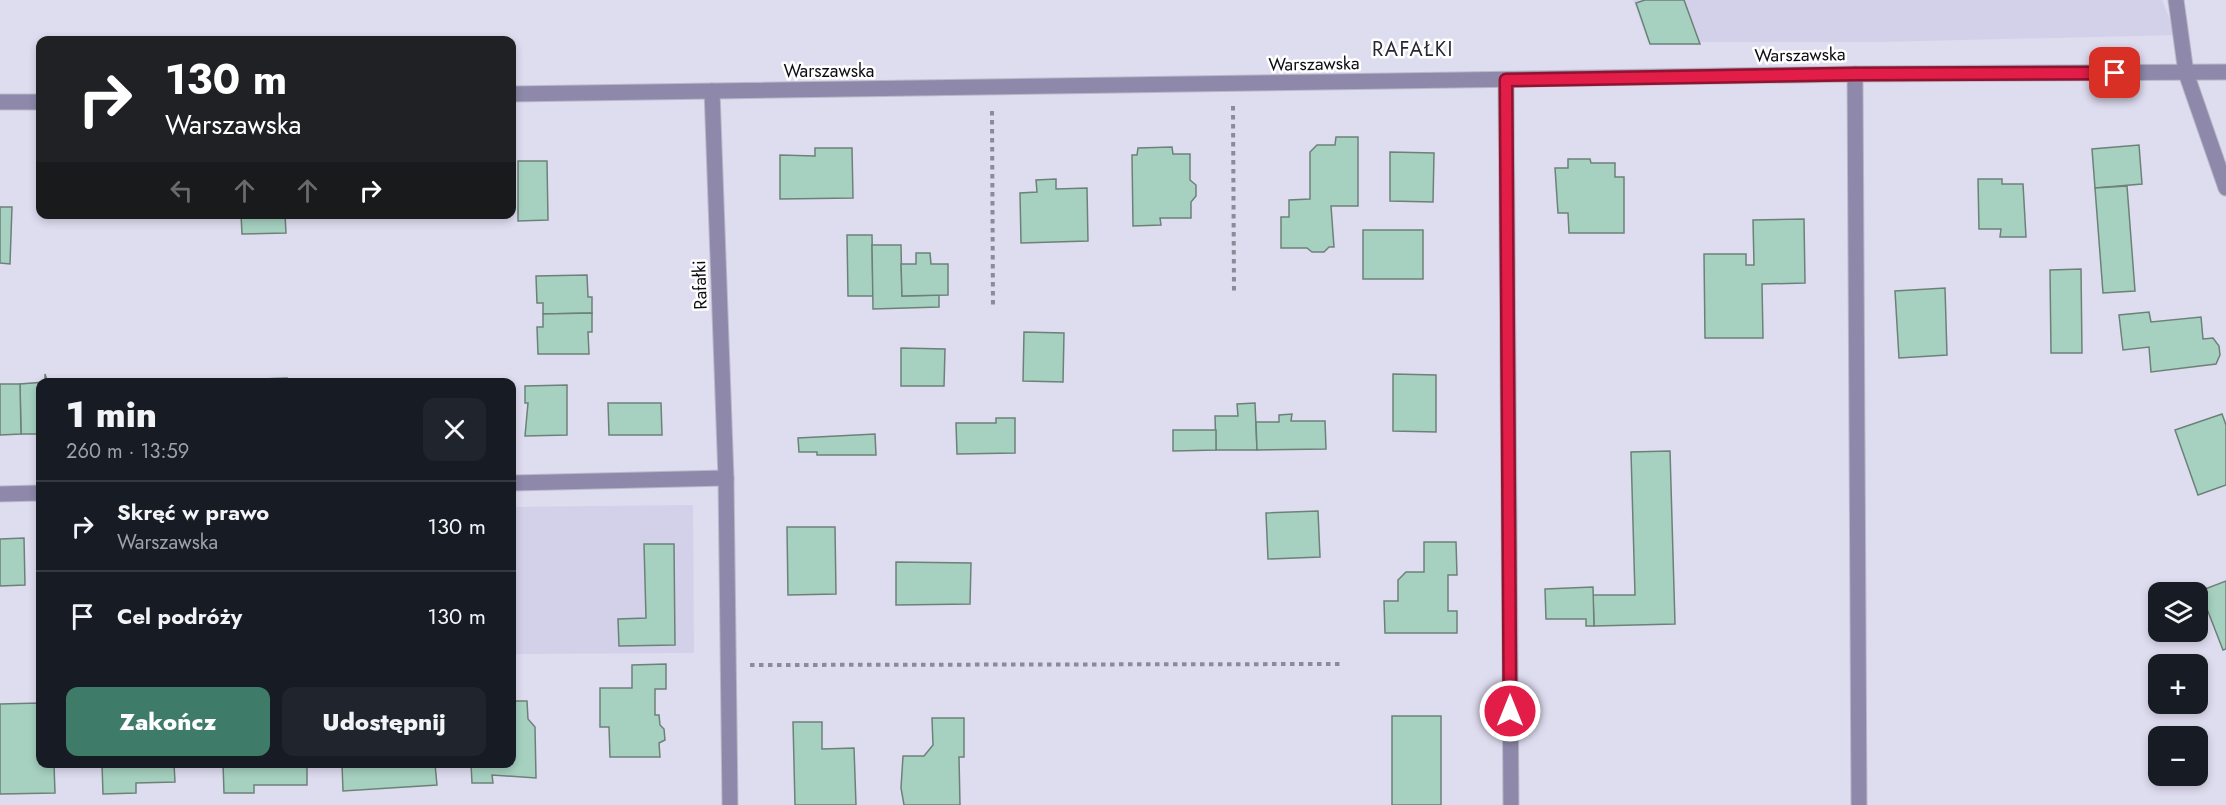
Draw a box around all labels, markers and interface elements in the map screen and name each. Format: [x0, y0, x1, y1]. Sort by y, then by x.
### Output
district label: RAFAŁKI [1372, 35, 1454, 64]
street label: Warszawska [1754, 41, 1846, 69]
pin [2089, 47, 2140, 98]
text: 130 m [165, 49, 287, 110]
street label: Warszawska [1268, 50, 1360, 78]
icon: arrive [2098, 56, 2131, 89]
street label: Warszawska [783, 58, 875, 84]
icon: right [66, 60, 144, 138]
text: Warszawska [165, 105, 302, 144]
icon: left [165, 174, 198, 207]
icon: ahead [228, 174, 261, 207]
icon: ahead [291, 174, 324, 207]
icon: right [354, 174, 387, 207]
street label: Rafałki [686, 260, 714, 310]
text: 1 min [66, 388, 157, 440]
button: close [423, 398, 486, 461]
text: 260 m · 13:59 [66, 437, 189, 466]
text: Skręć w prawo [117, 496, 269, 528]
icon: right [66, 510, 99, 543]
text: 130 m [427, 510, 486, 542]
text: Warszawska [117, 528, 218, 557]
map controls [2148, 582, 2208, 786]
button: layers [2148, 582, 2208, 642]
icon: arrive [66, 600, 99, 633]
text: Cel podróży [117, 600, 242, 632]
text: 130 m [427, 600, 486, 632]
button: + [2148, 654, 2208, 714]
position arrow [1478, 679, 1542, 743]
button: Zakończ [66, 687, 270, 756]
button: Udostępnij [282, 687, 486, 756]
button: − [2148, 726, 2208, 786]

